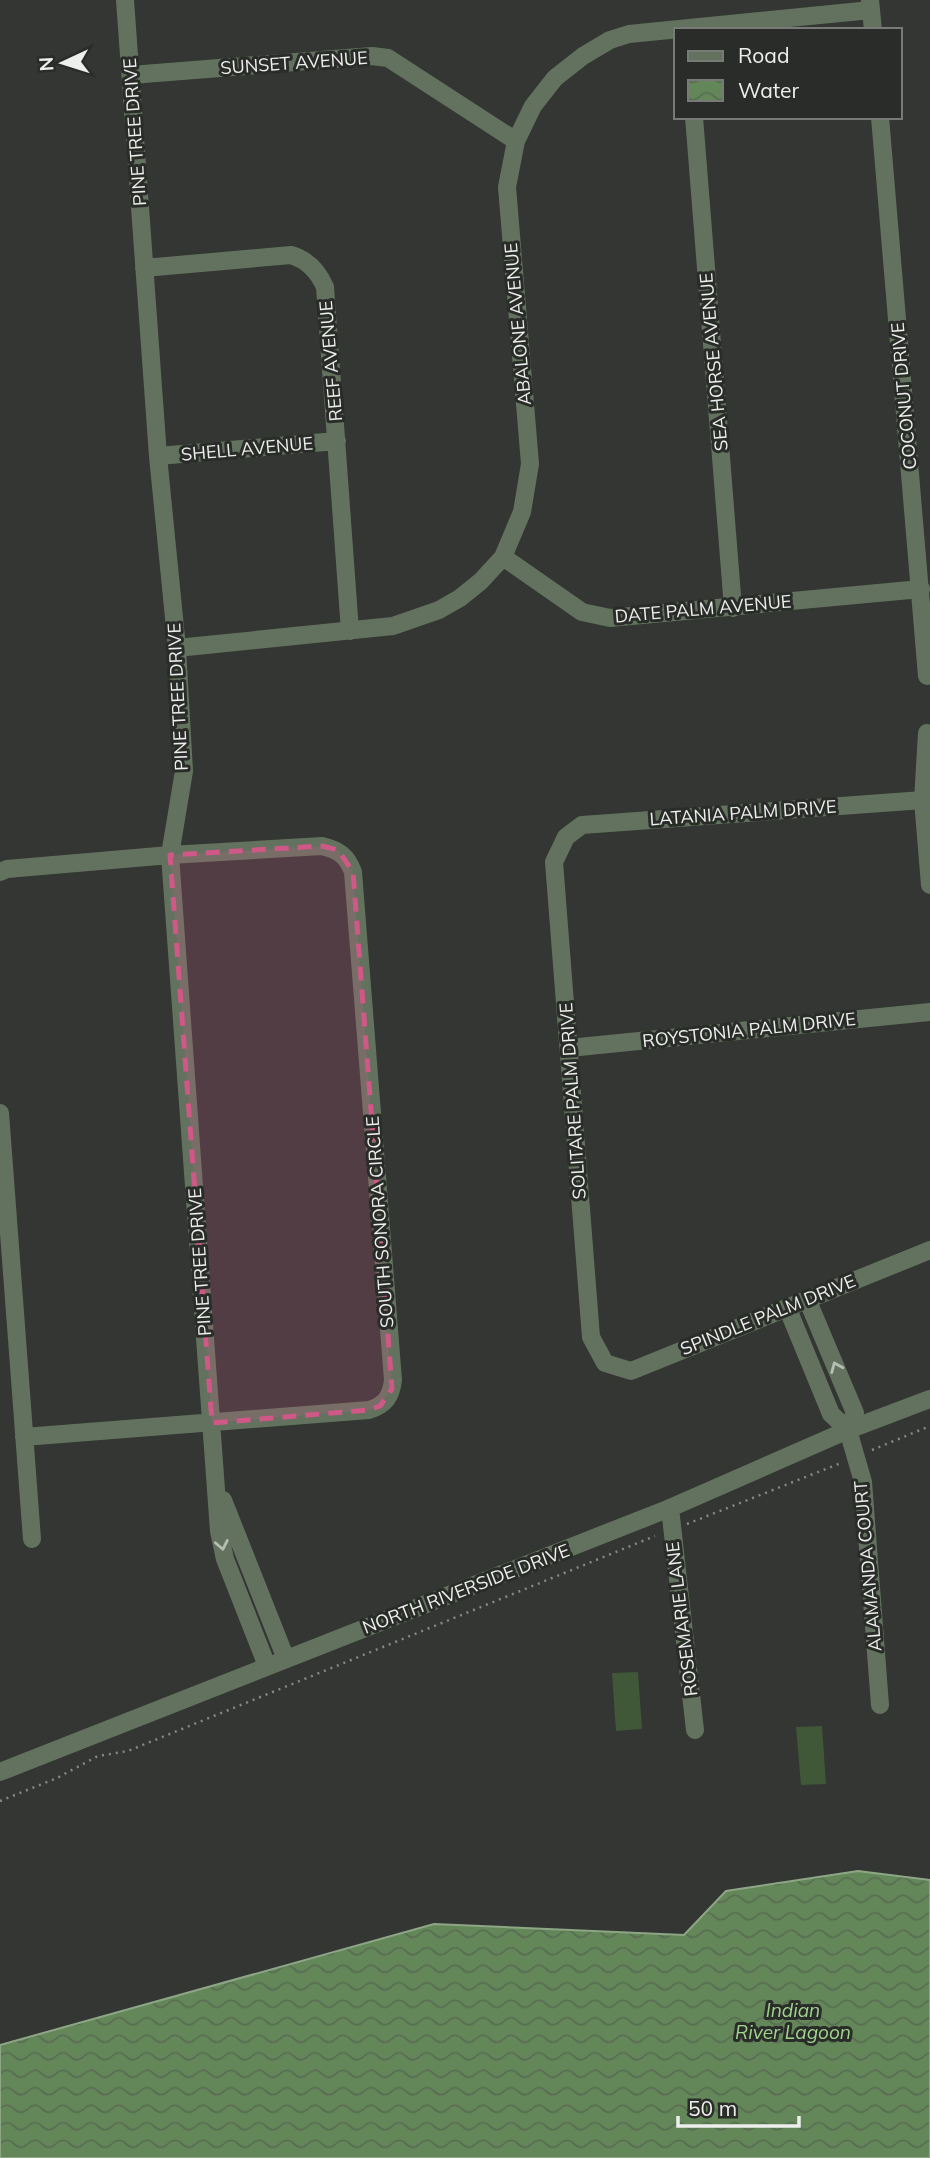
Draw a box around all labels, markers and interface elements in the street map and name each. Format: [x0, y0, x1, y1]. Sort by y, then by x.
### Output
north arrow [28, 28, 98, 98]
legend [674, 28, 902, 119]
text: Road [738, 42, 789, 68]
street label: SUNSET AVENUE [220, 46, 368, 79]
text: N [34, 56, 59, 72]
street label: PINE TREE DRIVE [118, 57, 151, 207]
text: Water [738, 77, 799, 103]
street label: ABALONE AVENUE [499, 242, 536, 406]
street label: SEA HORSE AVENUE [694, 272, 733, 452]
street label: REEF AVENUE [314, 300, 347, 422]
street label: COCONUT DRIVE [886, 322, 921, 471]
street label: SHELL AVENUE [180, 431, 314, 466]
street label: DATE PALM AVENUE [614, 589, 792, 628]
street label: PINE TREE DRIVE [162, 623, 193, 772]
street label: LATANIA PALM DRIVE [649, 794, 837, 831]
street label: SOLITARE PALM DRIVE [554, 1002, 591, 1200]
street label: ROYSTONIA PALM DRIVE [641, 1007, 857, 1052]
street label: SOUTH SONORA CIRCLE [361, 1115, 398, 1329]
street label: PINE TREE DRIVE [183, 1187, 216, 1337]
street label: SPINDLE PALM DRIVE [677, 1269, 859, 1360]
one-way arrow [830, 1361, 844, 1373]
street label: ALAMANDA COURT [849, 1480, 886, 1652]
street label: NORTH RIVERSIDE DRIVE [359, 1538, 573, 1639]
one-way arrow [214, 1539, 229, 1551]
street label: ROSEMARIE LANE [661, 1540, 702, 1698]
water label: Indian River Lagoon [735, 1998, 851, 2044]
scale bar [678, 2084, 799, 2128]
text: 50 m [688, 2095, 737, 2121]

